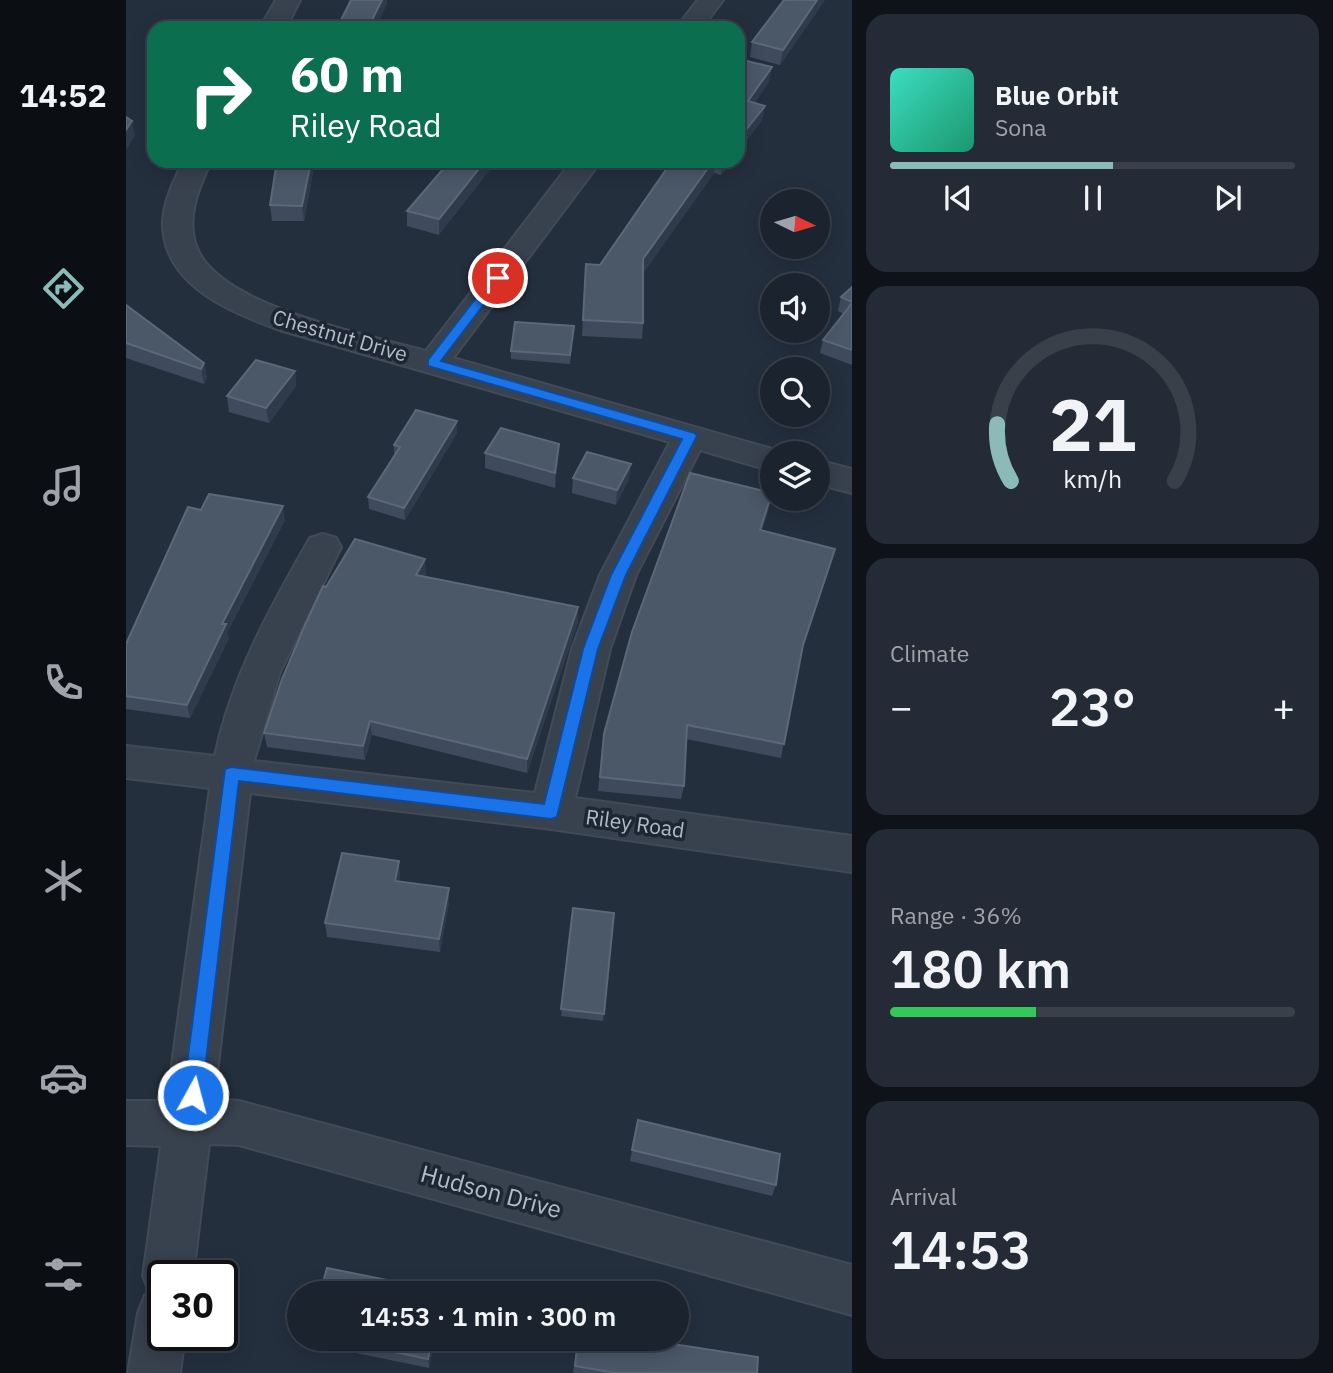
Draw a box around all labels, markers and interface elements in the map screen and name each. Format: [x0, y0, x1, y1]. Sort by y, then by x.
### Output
text: 60 m [290, 42, 404, 105]
icon: right [175, 49, 266, 140]
text: 14:52 [19, 74, 107, 116]
text: Blue Orbit [995, 78, 1119, 112]
text: Riley Road [290, 104, 442, 146]
text: Sona [995, 112, 1047, 142]
icon: previous [939, 179, 977, 217]
icon: pause [1074, 179, 1112, 217]
icon: next [1209, 179, 1247, 217]
north arrow [760, 189, 830, 259]
map controls [760, 189, 830, 511]
pin [468, 248, 528, 308]
icon: arrive [479, 259, 517, 297]
icon: directions [39, 264, 88, 313]
button: sound [760, 273, 830, 343]
street label: Chestnut Drive [270, 302, 411, 368]
button: search [760, 357, 830, 427]
text: 21 [1049, 376, 1136, 471]
button: layers [760, 441, 830, 511]
icon: music [39, 461, 88, 510]
text: km/h [1063, 461, 1122, 494]
text: Climate [890, 638, 969, 668]
icon: phone [39, 658, 88, 707]
text: 23° [1049, 673, 1136, 740]
text: − [890, 682, 913, 731]
text: + [1272, 682, 1295, 731]
street label: Riley Road [584, 802, 686, 844]
icon: climate [39, 856, 88, 905]
text: Range · 36% [890, 900, 1022, 930]
text: 180 km [890, 935, 1071, 1002]
icon: car [39, 1053, 88, 1102]
position arrow [156, 1058, 230, 1132]
street label: Hudson Drive [417, 1157, 565, 1225]
text: Arrival [890, 1181, 957, 1211]
text: 14:53 [890, 1216, 1031, 1283]
icon: filters [39, 1250, 88, 1299]
speed limit sign: 30 [147, 1260, 238, 1351]
text: 14:53 · 1 min · 300 m [360, 1299, 616, 1333]

